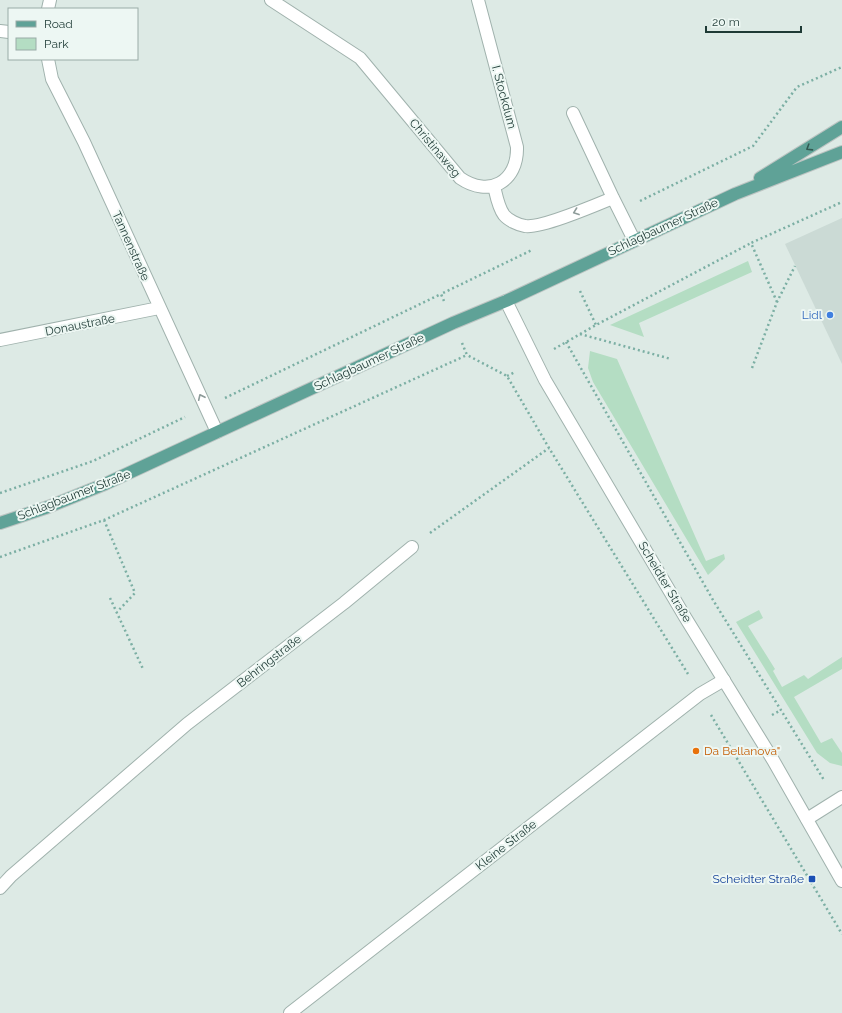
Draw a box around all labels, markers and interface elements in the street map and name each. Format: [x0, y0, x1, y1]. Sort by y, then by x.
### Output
legend [8, 8, 138, 60]
scale bar [706, 8, 801, 34]
text: 20 m [712, 15, 740, 29]
text: Road [44, 17, 73, 31]
text: Park [44, 37, 69, 51]
street label: I. Stockdum [489, 64, 519, 130]
street label: Christinaweg [407, 116, 463, 180]
one-way arrow [806, 143, 813, 150]
street label: Schlagbaumer Straße [606, 195, 720, 259]
one-way arrow [573, 208, 580, 216]
street label: Tannenstraße [109, 209, 153, 283]
place label: Lidl [802, 308, 823, 322]
marker: Lidl [825, 310, 835, 320]
street label: Donaustraße [44, 311, 116, 339]
street label: Schlagbaumer Straße [312, 330, 426, 394]
one-way arrow [198, 394, 206, 401]
street label: Schlagbaumer Straße [16, 467, 132, 523]
street label: Scheidter Straße [635, 539, 695, 625]
street label: Behringstraße [234, 632, 304, 690]
place label: Da Bellanova" [704, 744, 780, 758]
marker: Da Bellanova" [691, 746, 701, 756]
street label: Kleine Straße [473, 817, 539, 873]
place label: Scheidter Straße [712, 872, 804, 886]
marker: Scheidter Straße [807, 874, 817, 884]

